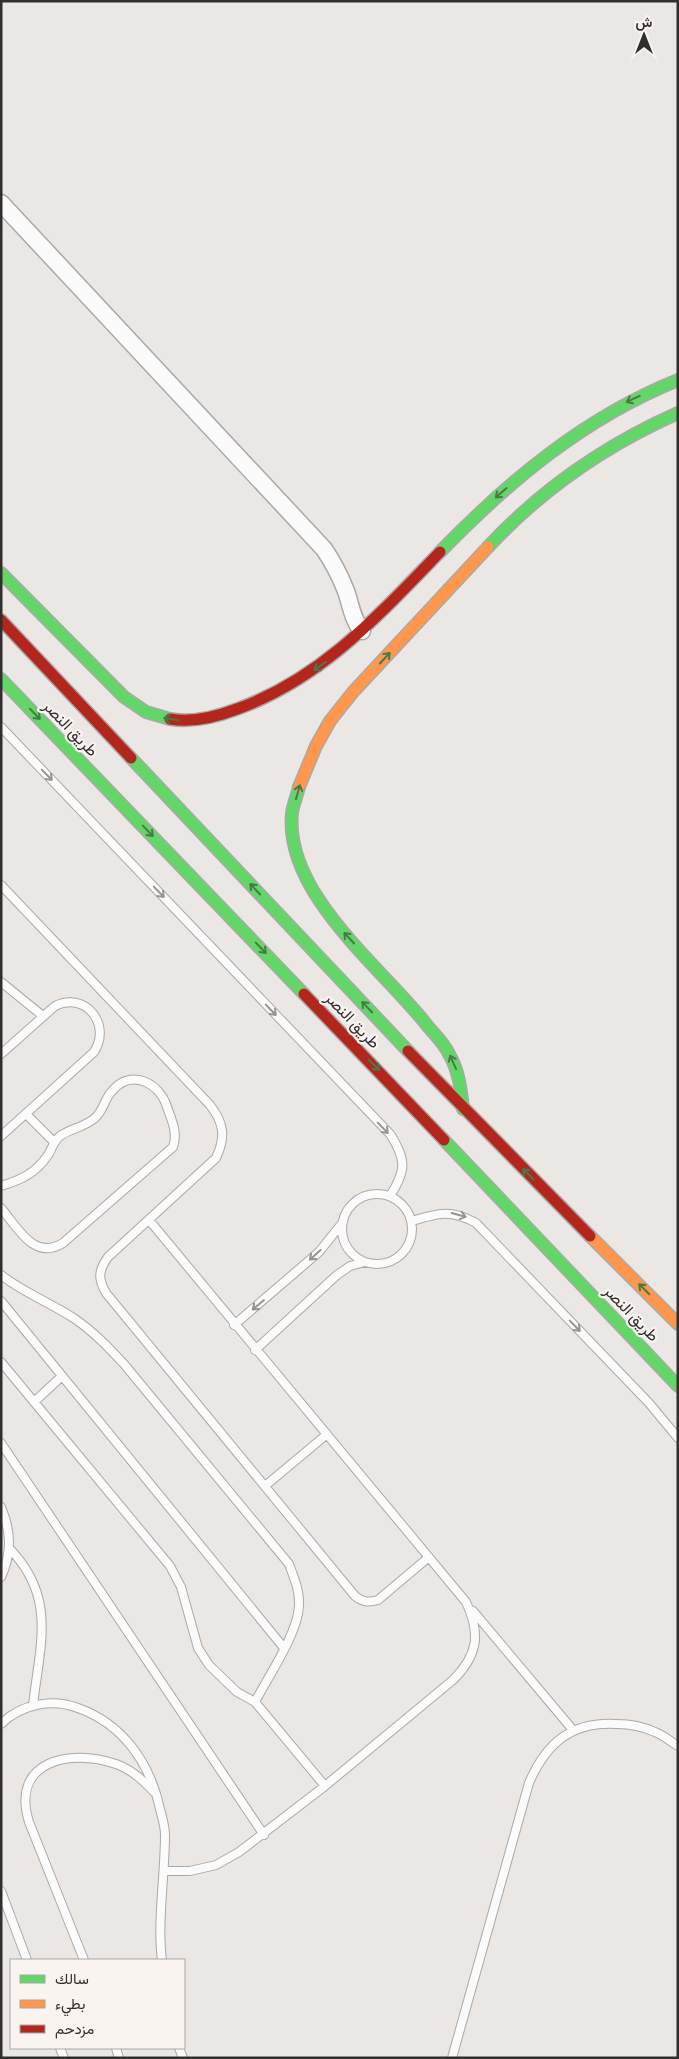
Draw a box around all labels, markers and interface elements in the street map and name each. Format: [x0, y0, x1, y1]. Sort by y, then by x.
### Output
north arrow [619, 10, 669, 60]
text: ش [636, 12, 653, 31]
one-way arrow [626, 395, 641, 405]
one-way arrow [494, 487, 507, 498]
one-way arrow [379, 651, 391, 664]
one-way arrow [314, 661, 328, 671]
street label: طريق النصر [38, 694, 103, 761]
one-way arrow [29, 708, 41, 720]
one-way arrow [163, 713, 179, 723]
one-way arrow [41, 768, 53, 781]
one-way arrow [293, 785, 303, 801]
one-way arrow [142, 825, 154, 837]
one-way arrow [249, 883, 261, 896]
one-way arrow [153, 886, 165, 899]
one-way arrow [343, 931, 355, 944]
one-way arrow [255, 942, 267, 954]
street label: طريق النصر [320, 986, 385, 1053]
one-way arrow [361, 1001, 373, 1013]
one-way arrow [265, 1004, 277, 1016]
one-way arrow [448, 1055, 457, 1070]
one-way arrow [368, 1058, 380, 1071]
one-way arrow [377, 1121, 389, 1134]
one-way arrow [522, 1168, 534, 1181]
one-way arrow [450, 1211, 466, 1221]
one-way arrow [308, 1249, 321, 1261]
street label: طريق النصر [599, 1279, 664, 1346]
one-way arrow [637, 1283, 650, 1295]
one-way arrow [252, 1299, 265, 1310]
one-way arrow [569, 1320, 581, 1333]
legend [10, 1959, 185, 2049]
text: سالك [55, 1968, 89, 1989]
text: بطيء [55, 1993, 85, 2017]
text: مزدحم [55, 2018, 94, 2039]

